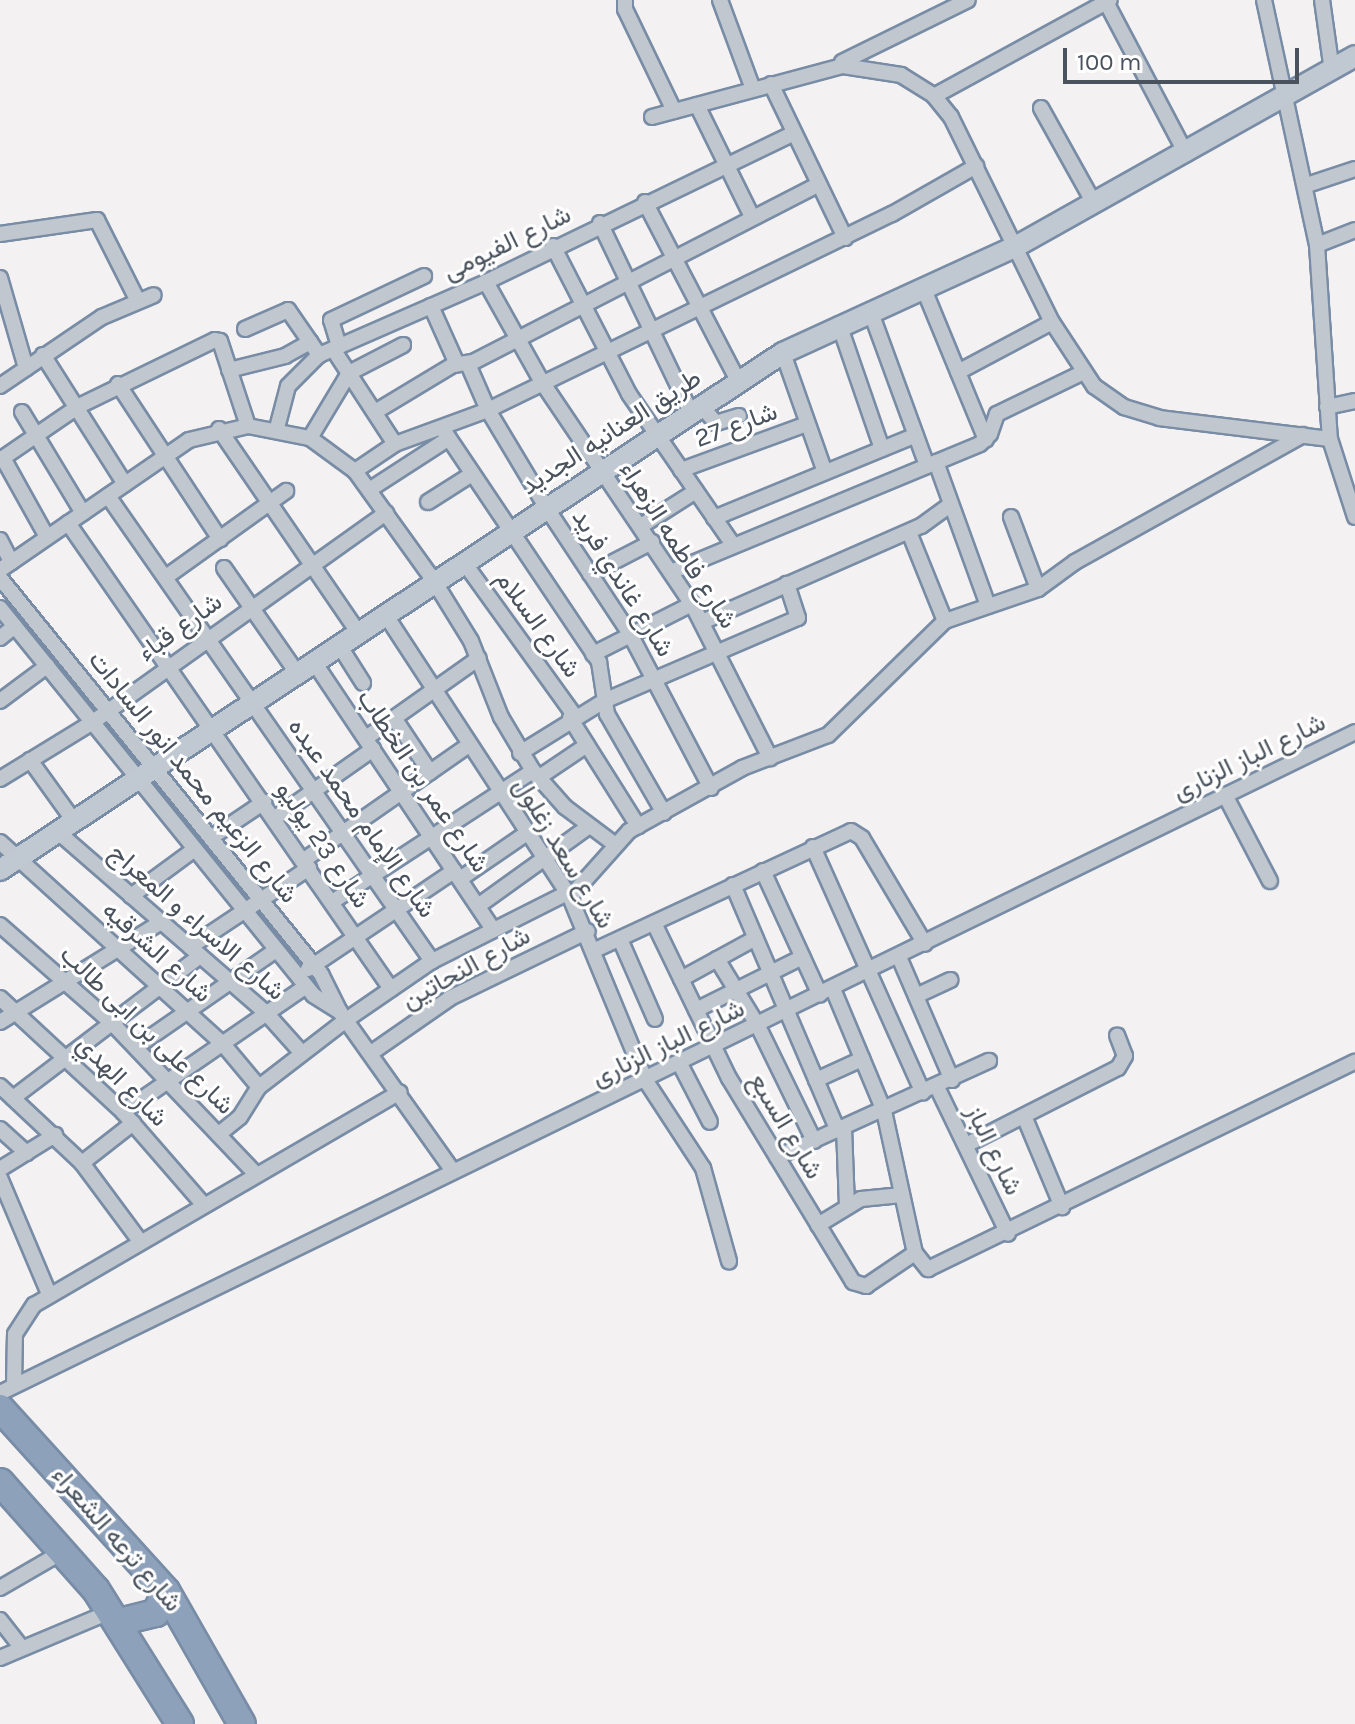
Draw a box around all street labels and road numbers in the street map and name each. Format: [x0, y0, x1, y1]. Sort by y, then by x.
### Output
street label: شارع الفيومى [438, 199, 576, 287]
street label: طريق العنانيه الجديد [515, 362, 707, 502]
street label: شارع 27 [690, 396, 782, 454]
street label: شارع فاطمه الزهراء [612, 456, 744, 634]
street label: شارع غاندي فريد [565, 503, 681, 663]
street label: شارع السلام [489, 564, 587, 684]
street label: شارع قباء [132, 586, 228, 668]
street label: شارع الزعيم محمد انور السادات [82, 645, 304, 909]
street label: شارع عمر بن الخطاب [350, 684, 496, 878]
street label: شارع الباز الزنارى [1168, 707, 1330, 807]
street label: شارع الإمام محمد عبده [281, 712, 443, 924]
street label: شارع سعد زغلول [507, 772, 621, 934]
street label: شارع 23 يوليو [269, 776, 377, 914]
street label: شارع الاسراء و المعراج [102, 837, 292, 1007]
street label: شارع الشرقيه [96, 895, 218, 1009]
street label: شارع النحاتين [396, 920, 536, 1016]
street label: شارع على بن ابى طالب [53, 939, 241, 1121]
street label: شارع الباز الزنارى [587, 993, 749, 1093]
street label: شارع الهدي [70, 1029, 174, 1133]
street label: شارع السبع [742, 1067, 830, 1185]
street label: شارع الباز [959, 1100, 1029, 1200]
street label: شارع ترعه الشعراء [45, 1460, 189, 1618]

